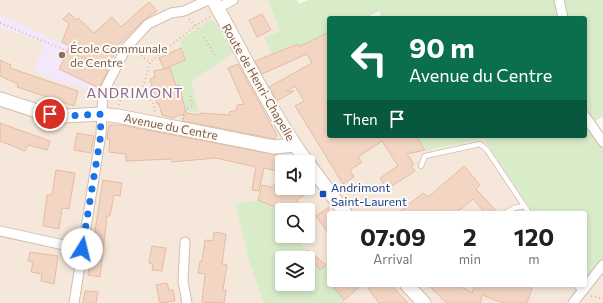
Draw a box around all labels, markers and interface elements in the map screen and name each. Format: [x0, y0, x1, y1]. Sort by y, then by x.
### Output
street label: Route de Henri-Chapelle [220, 21, 298, 143]
text: 90 m [409, 30, 475, 64]
icon: left [343, 32, 395, 84]
place label: École Communale de Centre [70, 41, 167, 69]
marker: École Communale de Centre [57, 50, 67, 60]
text: Avenue du Centre [409, 64, 552, 86]
district label: ANDRIMONT [87, 84, 183, 101]
pin [33, 97, 67, 131]
icon: arrive [39, 103, 61, 125]
icon: arrive [386, 108, 408, 130]
street label: Avenue du Centre [123, 110, 219, 142]
text: Then [343, 110, 378, 128]
map controls [275, 155, 315, 291]
button: sound [275, 155, 315, 195]
place label: Andrimont Saint-Laurent [331, 180, 407, 208]
marker: Andrimont Saint-Laurent [318, 189, 328, 199]
button: search [275, 203, 315, 243]
text: 07:09 [360, 222, 426, 251]
text: 2 [463, 222, 477, 251]
text: 120 [514, 222, 554, 251]
position arrow [61, 228, 103, 270]
button: layers [275, 251, 315, 291]
text: Arrival [373, 251, 413, 267]
text: min [459, 251, 481, 267]
text: m [528, 251, 540, 267]

